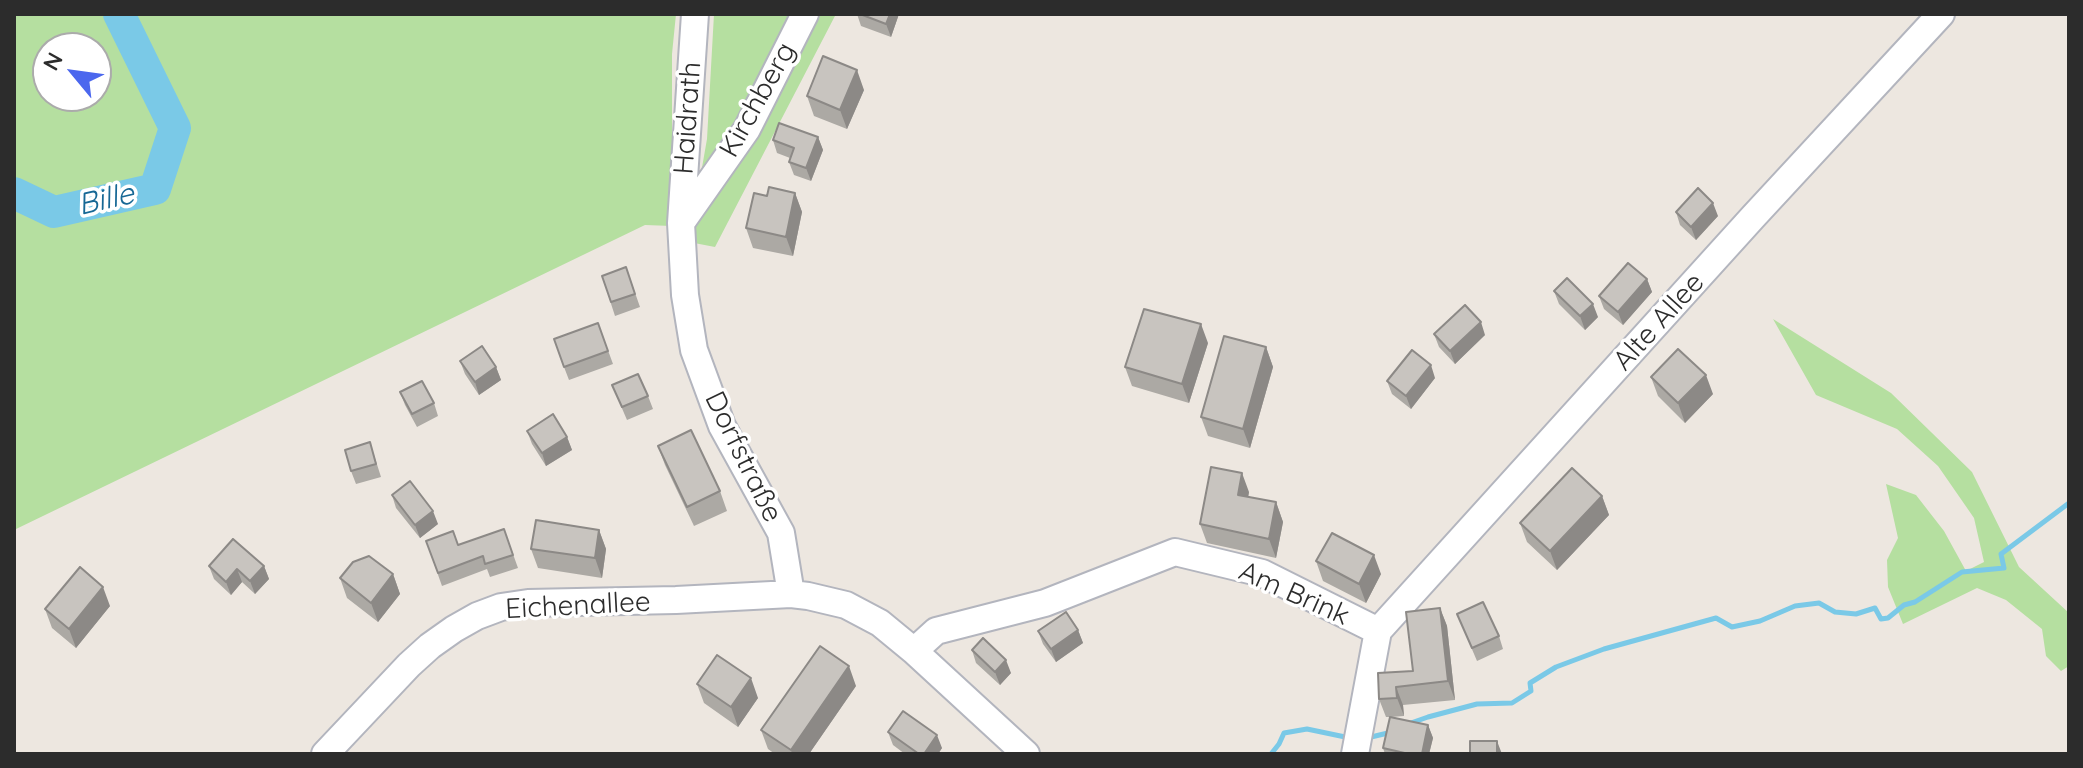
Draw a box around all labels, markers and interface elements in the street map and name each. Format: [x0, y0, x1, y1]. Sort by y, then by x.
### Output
north arrow [32, 32, 112, 112]
street label: Kirchberg [713, 37, 803, 163]
text: N [37, 47, 69, 75]
street label: Haidrath [667, 61, 709, 175]
water label: Bille [74, 176, 138, 224]
street label: Alte Allee [1606, 266, 1712, 378]
street label: Dorfstraße [697, 386, 789, 528]
street label: Am Brink [1234, 555, 1354, 633]
street label: Eichenallee [504, 585, 652, 627]

